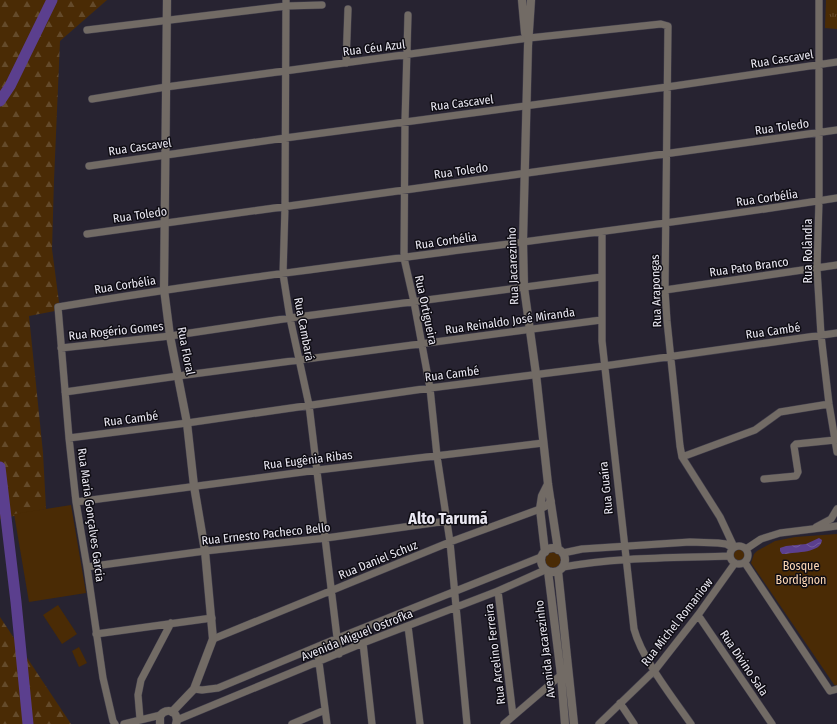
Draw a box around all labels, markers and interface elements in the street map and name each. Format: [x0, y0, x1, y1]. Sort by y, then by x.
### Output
street label: Rua Céu Azul [342, 37, 406, 59]
street label: Rua Cascavel [750, 47, 814, 71]
street label: Rua Cascavel [430, 92, 494, 114]
street label: Rua Toledo [754, 116, 810, 138]
street label: Rua Cascavel [108, 136, 172, 158]
street label: Rua Toledo [433, 160, 489, 182]
street label: Rua Corbélia [735, 187, 799, 209]
street label: Rua Toledo [112, 204, 168, 226]
street label: Rua Rolândia [801, 218, 815, 283]
street label: Rua Jacarezinho [505, 227, 521, 305]
street label: Rua Corbélia [414, 230, 478, 252]
street label: Rua Arapongas [648, 254, 664, 328]
street label: Rua Pato Branco [709, 255, 789, 279]
street label: Rua Corbélia [93, 273, 157, 297]
street label: Rua Ortigueira [412, 274, 440, 346]
street label: Rua Cambará [291, 296, 317, 362]
street label: Rua Reinaldo José Miranda [444, 305, 576, 337]
street label: Rua Rogério Gomes [68, 319, 164, 343]
street label: Rua Cambé [745, 320, 801, 342]
street label: Rua Floral [174, 326, 198, 376]
street label: Rua Cambé [424, 364, 480, 384]
street label: Rua Cambé [103, 409, 159, 429]
street label: Rua Maria Gonçalves Garcia [75, 447, 107, 583]
street label: Rua Eugênia Ribas [263, 448, 353, 472]
street label: Rua Guaíra [596, 461, 616, 515]
district label: Alto Tarumã [407, 509, 488, 528]
street label: Rua Ernesto Pacheco Bello [201, 520, 331, 548]
street label: Rua Daniel Schuz [336, 538, 420, 582]
park label: Bosque Bordignon [776, 559, 826, 587]
street label: Rua Michel Romaniow [638, 575, 716, 669]
street label: Avenida Jacarezinho [532, 599, 558, 699]
street label: Rua Arcelino Ferreira [482, 603, 508, 705]
street label: Avenida Miguel Ostrofka [299, 606, 415, 664]
street label: Rua Divino Sala [717, 628, 771, 699]

